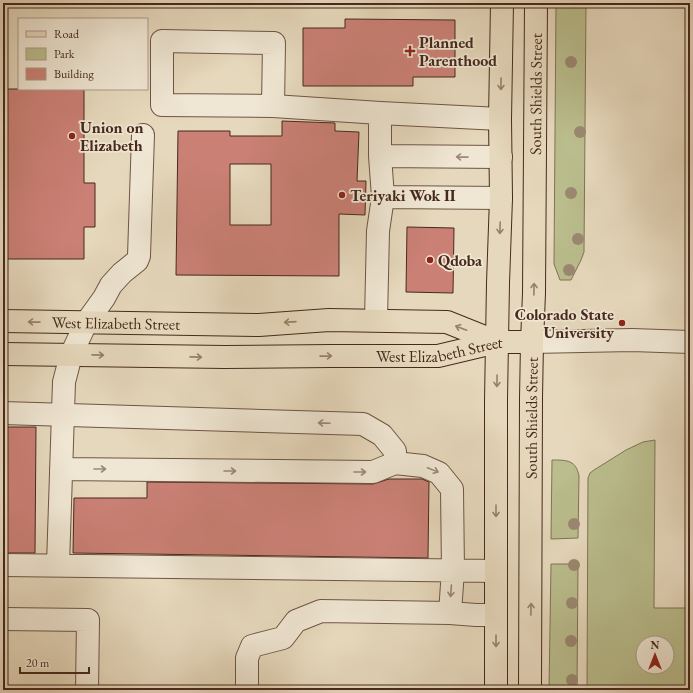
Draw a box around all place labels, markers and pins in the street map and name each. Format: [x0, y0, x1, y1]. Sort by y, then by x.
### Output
place label: Planned Parenthood [419, 32, 497, 71]
marker: Planned Parenthood [404, 45, 416, 57]
place label: Union on Elizabeth [80, 117, 144, 156]
marker: Union on Elizabeth [67, 131, 77, 141]
place label: Teriyaki Wok II [350, 185, 456, 206]
marker: Teriyaki Wok II [337, 190, 347, 200]
place label: Qdoba [438, 250, 483, 271]
marker: Qdoba [425, 255, 435, 265]
place label: Colorado State University [515, 304, 614, 343]
marker: Colorado State University [617, 318, 627, 328]

